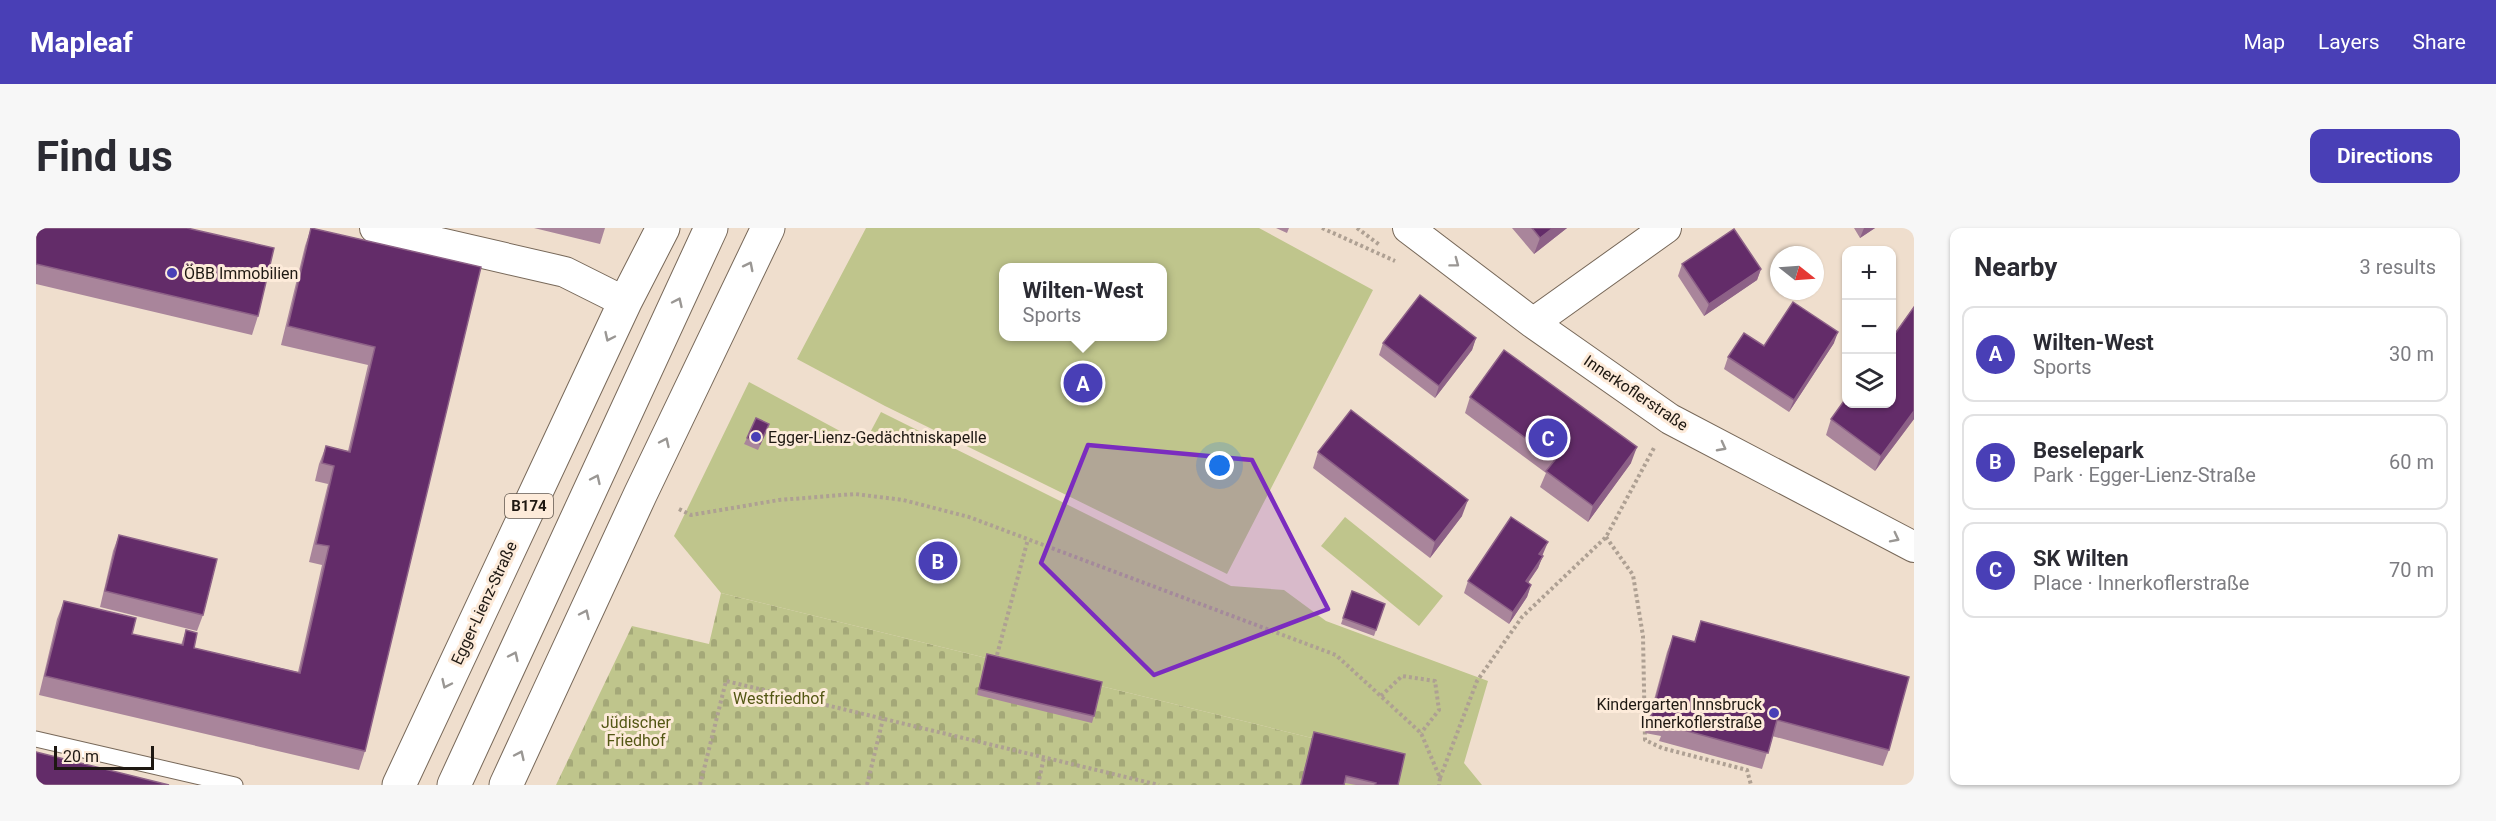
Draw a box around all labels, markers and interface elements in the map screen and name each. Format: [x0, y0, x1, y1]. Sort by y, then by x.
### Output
text: Mapleaf [30, 26, 133, 59]
text: Map [2243, 30, 2285, 54]
text: Layers [2318, 30, 2379, 54]
text: Share [2412, 30, 2466, 54]
button: Directions [2310, 129, 2460, 183]
text: Find us [36, 132, 173, 181]
north arrow [1770, 246, 1824, 300]
map controls [1842, 246, 1896, 408]
button: + [1842, 246, 1896, 300]
text: Nearby [1974, 252, 2057, 282]
text: 3 results [2360, 255, 2436, 279]
one-way arrow [1448, 256, 1459, 267]
one-way arrow [742, 262, 754, 273]
popup [999, 263, 1167, 341]
place label: ÖBB Immobilien [184, 264, 298, 283]
marker: ÖBB Immobilien [165, 266, 179, 280]
text: Wilten-West [1023, 278, 1143, 303]
one-way arrow [670, 297, 682, 308]
button: − [1842, 300, 1896, 354]
text: Sports [1023, 303, 1081, 327]
one-way arrow [604, 330, 616, 341]
text: Wilten-West [2033, 330, 2154, 355]
text: A [1989, 342, 2002, 366]
text: 30 m [2389, 342, 2434, 366]
street label: Innerkoflerstraße [1580, 351, 1692, 435]
button: layers [1842, 354, 1896, 408]
text: Sports [2033, 355, 2092, 379]
pin: A [1064, 360, 1102, 406]
pin: C [1528, 416, 1568, 460]
place label: Egger-Lienz-Gedächtniskapelle [768, 428, 987, 447]
marker: Egger-Lienz-Gedächtniskapelle [749, 430, 763, 444]
one-way arrow [657, 437, 669, 448]
text: Beselepark [2033, 438, 2144, 463]
one-way arrow [1716, 440, 1726, 451]
text: B [1989, 450, 2002, 474]
text: 60 m [2389, 450, 2434, 474]
your location [1205, 451, 1234, 480]
text: Park · Egger-Lienz-Straße [2033, 463, 2256, 487]
one-way arrow [588, 474, 600, 485]
road number: B174 [505, 494, 553, 518]
one-way arrow [1888, 530, 1899, 542]
street label: Egger-Lienz-Straße [447, 538, 521, 668]
pin: B [918, 538, 958, 584]
text: SK Wilten [2033, 546, 2129, 571]
text: C [1989, 558, 2002, 582]
text: 70 m [2389, 558, 2434, 582]
text: Place · Innerkoflerstraße [2033, 571, 2249, 595]
one-way arrow [577, 610, 589, 621]
one-way arrow [507, 651, 519, 662]
one-way arrow [442, 678, 454, 689]
park label: Westfriedhof [733, 689, 825, 708]
place label: Kindergarten Innsbruck Innerkoflerstraße [1596, 695, 1763, 732]
marker: Kindergarten Innsbruck Innerkoflerstraße [1767, 706, 1781, 720]
park label: Jüdischer Friedhof [601, 713, 672, 750]
scale bar [54, 743, 154, 770]
text: 20 m [63, 747, 99, 766]
one-way arrow [513, 750, 525, 761]

